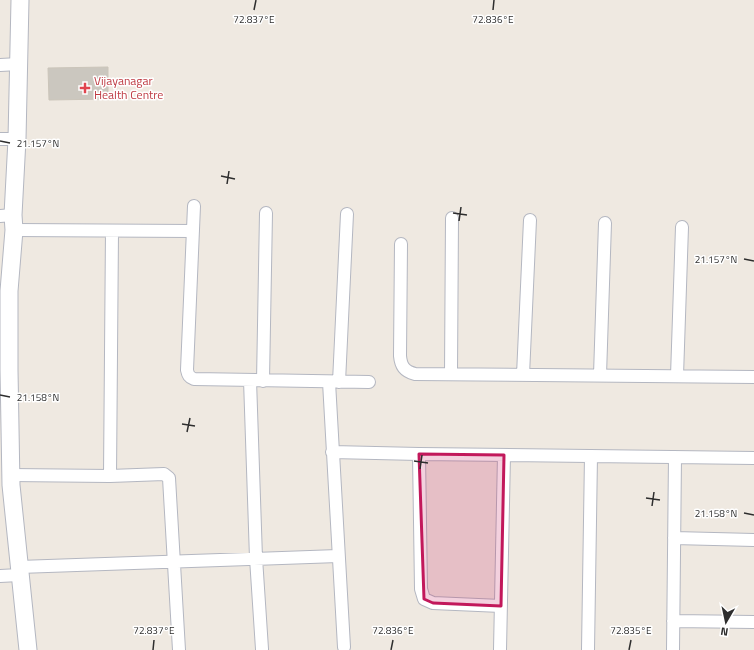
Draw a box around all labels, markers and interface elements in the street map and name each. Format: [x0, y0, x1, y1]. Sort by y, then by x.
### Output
text: 72.837°E [233, 12, 275, 27]
text: 72.836°E [472, 12, 514, 27]
place label: Vijayanagar Health Centre [94, 71, 163, 104]
marker: Vijayanagar Health Centre [79, 82, 91, 94]
text: 21.157°N [17, 136, 59, 151]
text: 21.157°N [695, 252, 737, 267]
text: 21.158°N [17, 390, 59, 405]
text: 21.158°N [695, 506, 737, 521]
north arrow [706, 602, 746, 642]
text: 72.837°E [133, 623, 175, 638]
text: 72.836°E [372, 623, 414, 638]
text: 72.835°E [610, 623, 652, 638]
text: N [719, 623, 729, 640]

